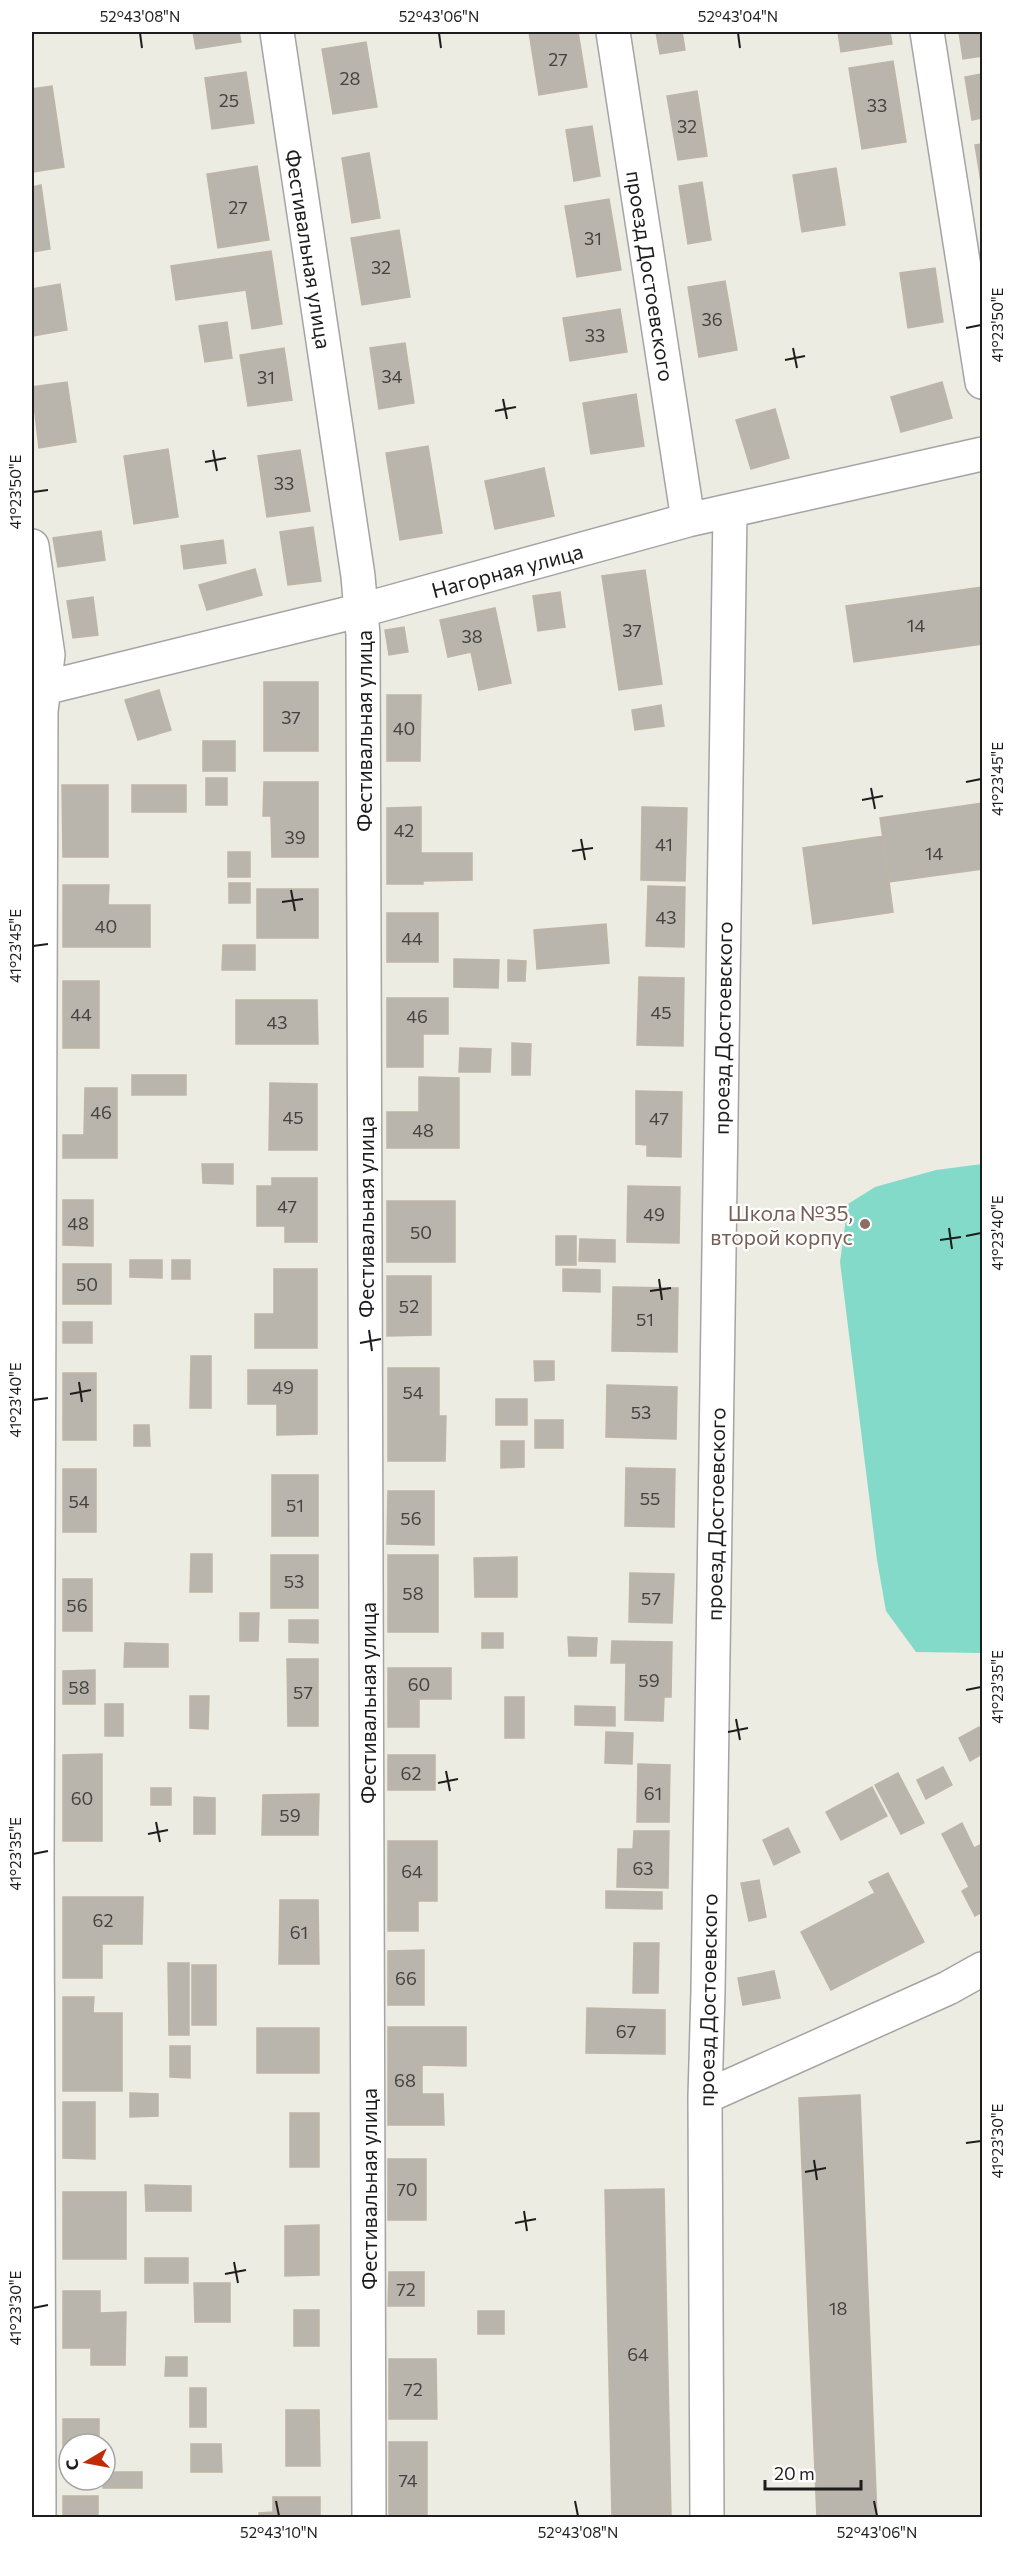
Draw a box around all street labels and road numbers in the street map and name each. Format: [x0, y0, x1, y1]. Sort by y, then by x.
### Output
street label: Фестивальная улица [281, 147, 337, 351]
street label: проезд Достоевского [622, 169, 680, 383]
street label: Нагорная улица [428, 538, 586, 602]
street label: Фестивальная улица [351, 630, 376, 832]
street label: проезд Достоевского [708, 921, 736, 1135]
street label: Фестивальная улица [353, 1116, 378, 1318]
street label: проезд Достоевского [701, 1407, 729, 1621]
street label: Фестивальная улица [355, 1602, 380, 1804]
street label: проезд Достоевского [693, 1893, 721, 2107]
street label: Фестивальная улица [356, 2088, 381, 2290]

